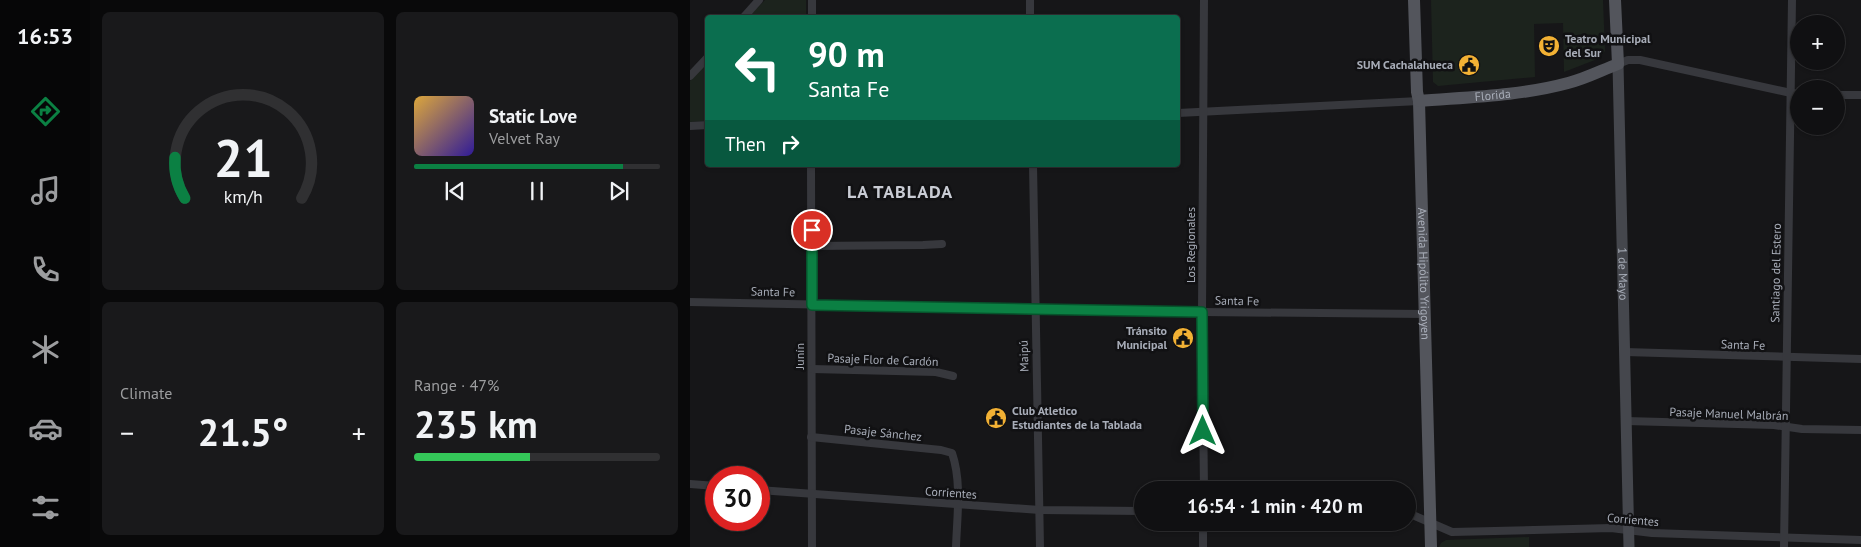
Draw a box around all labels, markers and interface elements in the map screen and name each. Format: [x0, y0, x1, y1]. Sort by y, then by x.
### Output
map controls [1790, 15, 1845, 135]
button: + [1790, 15, 1845, 70]
text: 16:53 [17, 22, 73, 50]
text: 90 m [808, 31, 885, 77]
place label: Teatro Municipal del Sur [1565, 31, 1651, 60]
theatre icon: Teatro Municipal del Sur [1537, 34, 1561, 58]
icon: left [725, 35, 790, 100]
public building icon: SUM Cachalahueca [1457, 53, 1481, 77]
place label: SUM Cachalahueca [1357, 57, 1453, 72]
text: Santa Fe [808, 75, 889, 103]
button: − [1790, 80, 1845, 135]
street label: Florida [1474, 86, 1512, 104]
icon: directions [28, 94, 63, 129]
text: Static Love [489, 104, 577, 128]
text: 21 [214, 124, 272, 191]
text: Velvet Ray [489, 128, 560, 148]
icon: right [776, 130, 804, 158]
text: Then [725, 132, 766, 156]
icon: music [28, 173, 63, 208]
icon: previous [441, 177, 469, 205]
icon: pause [523, 177, 551, 205]
icon: next [605, 177, 633, 205]
district label: LA TABLADA [847, 180, 953, 203]
text: km/h [223, 185, 263, 208]
street label: Los Regionales [1183, 207, 1198, 283]
street label: Avenida Hipólito Yrigoyen [1415, 207, 1433, 340]
pin [791, 209, 833, 251]
icon: arrive [798, 216, 826, 244]
street label: Santiago del Estero [1767, 223, 1784, 323]
street label: 1 de Mayo [1615, 247, 1631, 301]
icon: phone [28, 252, 63, 287]
street label: Santa Fe [751, 284, 795, 299]
street label: Santa Fe [1215, 293, 1259, 308]
place label: Tránsito Municipal [1117, 323, 1168, 352]
public building icon: Tránsito Municipal [1171, 326, 1195, 350]
icon: climate [28, 332, 63, 367]
street label: Santa Fe [1721, 336, 1765, 353]
street label: Maipú [1015, 340, 1032, 372]
street label: Junín [792, 343, 807, 370]
street label: Pasaje Flor de Cardón [827, 350, 939, 369]
text: Range · 47% [414, 375, 499, 395]
text: Climate [120, 383, 172, 403]
text: 235 km [414, 399, 538, 448]
place label: Club Atletico Estudiantes de la Tablada [1012, 403, 1142, 432]
position arrow [1176, 404, 1228, 456]
street label: Pasaje Manuel Malbrán [1669, 404, 1789, 423]
public building icon: Club Atletico Estudiantes de la Tablada [984, 406, 1008, 430]
text: 21.5° [198, 407, 288, 456]
icon: car [28, 411, 63, 446]
text: − [120, 414, 134, 451]
text: + [352, 414, 366, 451]
street label: Pasaje Sánchez [844, 421, 923, 444]
speed limit sign: 30 [705, 466, 770, 531]
street label: Corrientes [925, 483, 977, 502]
icon: filters [28, 490, 63, 525]
text: 16:54 · 1 min · 420 m [1187, 494, 1363, 518]
street label: Corrientes [1606, 510, 1660, 529]

